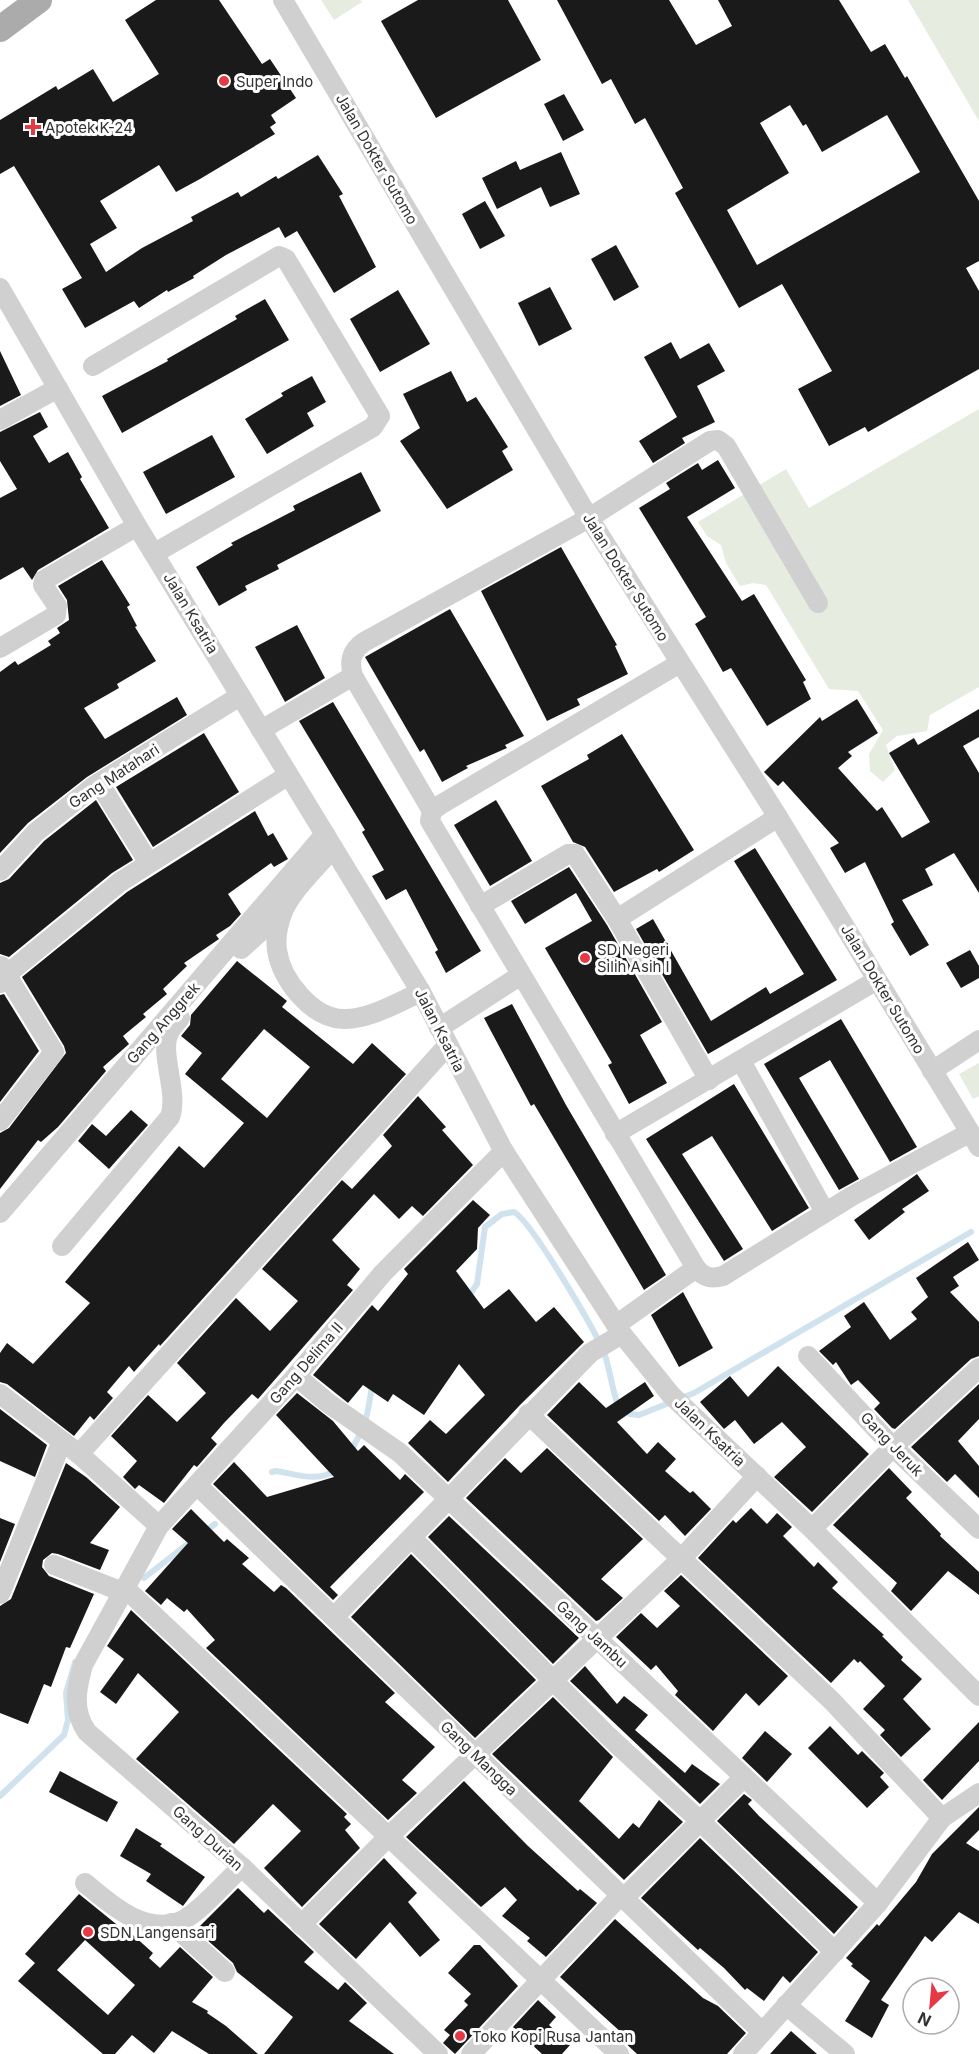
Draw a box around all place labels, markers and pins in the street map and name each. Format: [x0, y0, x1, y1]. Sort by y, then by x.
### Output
place label: Super Indo [236, 72, 313, 91]
marker: Super Indo [217, 74, 231, 88]
place label: Apotek K-24 [45, 118, 133, 137]
marker: Apotek K-24 [26, 120, 40, 134]
place label: SD Negeri Silih Asih I [597, 940, 670, 976]
marker: SD Negeri Silih Asih I [578, 951, 592, 965]
place label: SDN Langensari [100, 1923, 214, 1942]
marker: SDN Langensari [81, 1925, 95, 1939]
place label: Toko Kopi Rusa Jantan [472, 2027, 633, 2046]
marker: Toko Kopi Rusa Jantan [453, 2029, 467, 2043]

